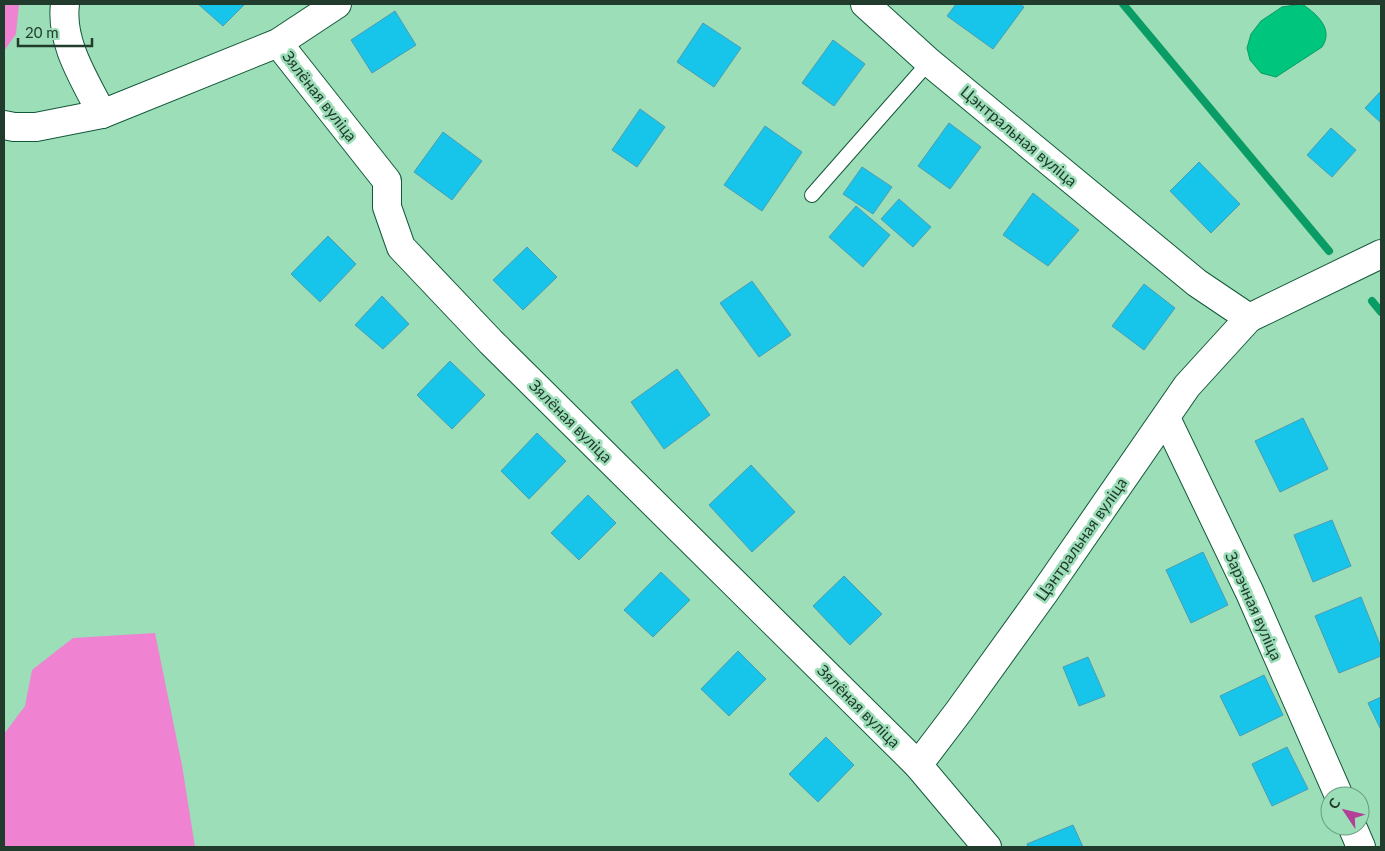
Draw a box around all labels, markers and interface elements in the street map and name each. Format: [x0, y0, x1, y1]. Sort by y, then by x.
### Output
scale bar [18, 15, 91, 47]
text: 20 m [25, 23, 59, 41]
street label: Зялёная вуліца [279, 47, 362, 145]
street label: Цэнтральная вуліца [957, 81, 1081, 190]
street label: Зялёная вуліца [526, 375, 617, 466]
street label: Цэнтральная вуліца [1031, 473, 1130, 604]
street label: Зарэчная вуліца [1222, 549, 1287, 663]
street label: Зялёная вуліца [814, 660, 905, 751]
north arrow [1320, 786, 1370, 836]
text: С [1324, 794, 1344, 812]

